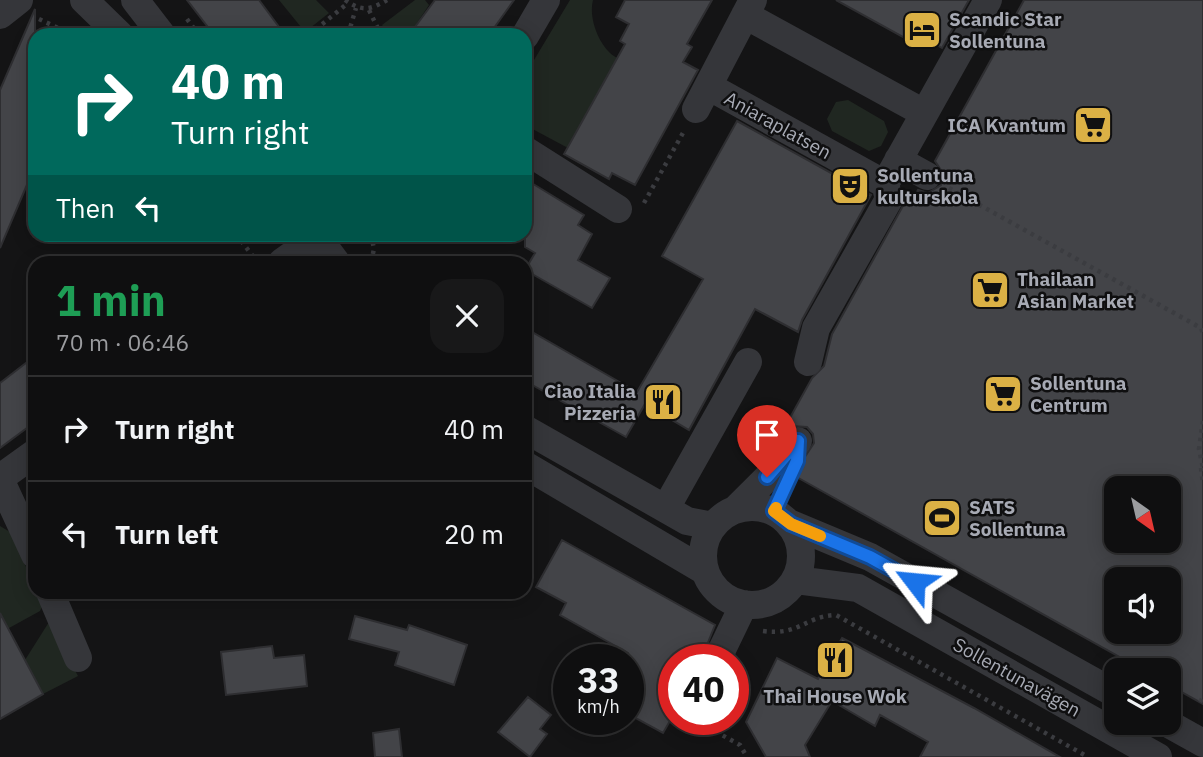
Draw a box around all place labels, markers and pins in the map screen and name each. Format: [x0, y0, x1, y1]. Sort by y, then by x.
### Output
place label: Scandic Star Sollentuna [949, 7, 1062, 53]
hotel icon: Scandic Star Sollentuna [901, 9, 943, 51]
supermarket icon: ICA Kvantum [1072, 104, 1114, 146]
place label: ICA Kvantum [947, 113, 1066, 137]
place label: Sollentuna kulturskola [877, 163, 979, 209]
theatre icon: Sollentuna kulturskola [829, 165, 871, 207]
place label: Thailaan Asian Market [1017, 267, 1134, 313]
supermarket icon: Thailaan Asian Market [969, 269, 1011, 311]
place label: Sollentuna Centrum [1030, 371, 1127, 417]
supermarket icon: Sollentuna Centrum [982, 373, 1024, 415]
place label: Ciao Italia Pizzeria [544, 379, 636, 425]
restaurant icon: Ciao Italia Pizzeria [642, 381, 684, 423]
pin [737, 405, 797, 477]
place label: SATS Sollentuna [969, 495, 1066, 541]
sports icon: SATS Sollentuna [921, 497, 963, 539]
restaurant icon: Thai House Wok [814, 639, 856, 681]
place label: Thai House Wok [763, 684, 907, 708]

